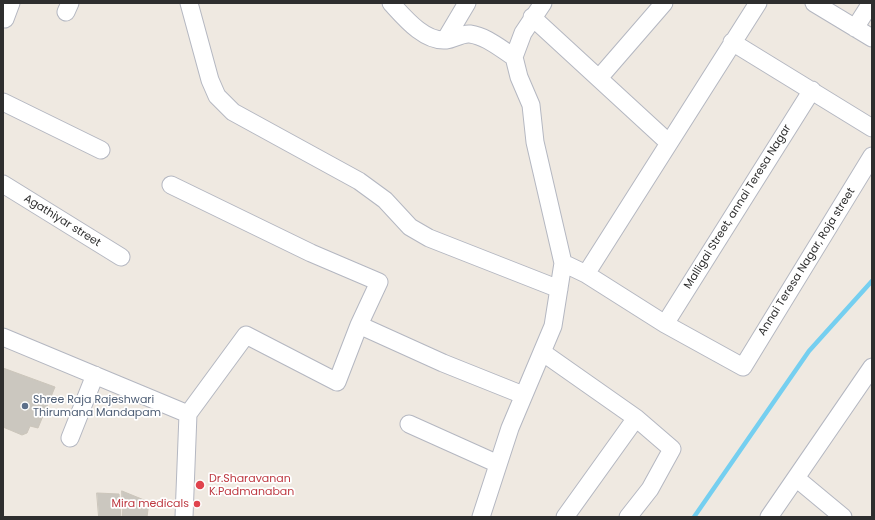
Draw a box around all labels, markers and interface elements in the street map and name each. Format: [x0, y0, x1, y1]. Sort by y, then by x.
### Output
street label: Malligai Street, annai Teresa Nagar [682, 122, 794, 292]
street label: Annai Teresa Nagar, Roja street [756, 186, 858, 338]
street label: Agathiyar street [21, 192, 103, 250]
place label: Shree Raja Rajeshwari Thirumana Mandapam [33, 393, 161, 419]
marker: Shree Raja Rajeshwari Thirumana Mandapam [20, 401, 30, 411]
place label: Dr.Sharavanan K.Padmanaban [209, 472, 294, 498]
marker: Dr.Sharavanan K.Padmanaban [194, 479, 206, 491]
place label: Mira medicals [111, 497, 189, 511]
marker: Mira medicals [192, 499, 202, 509]

